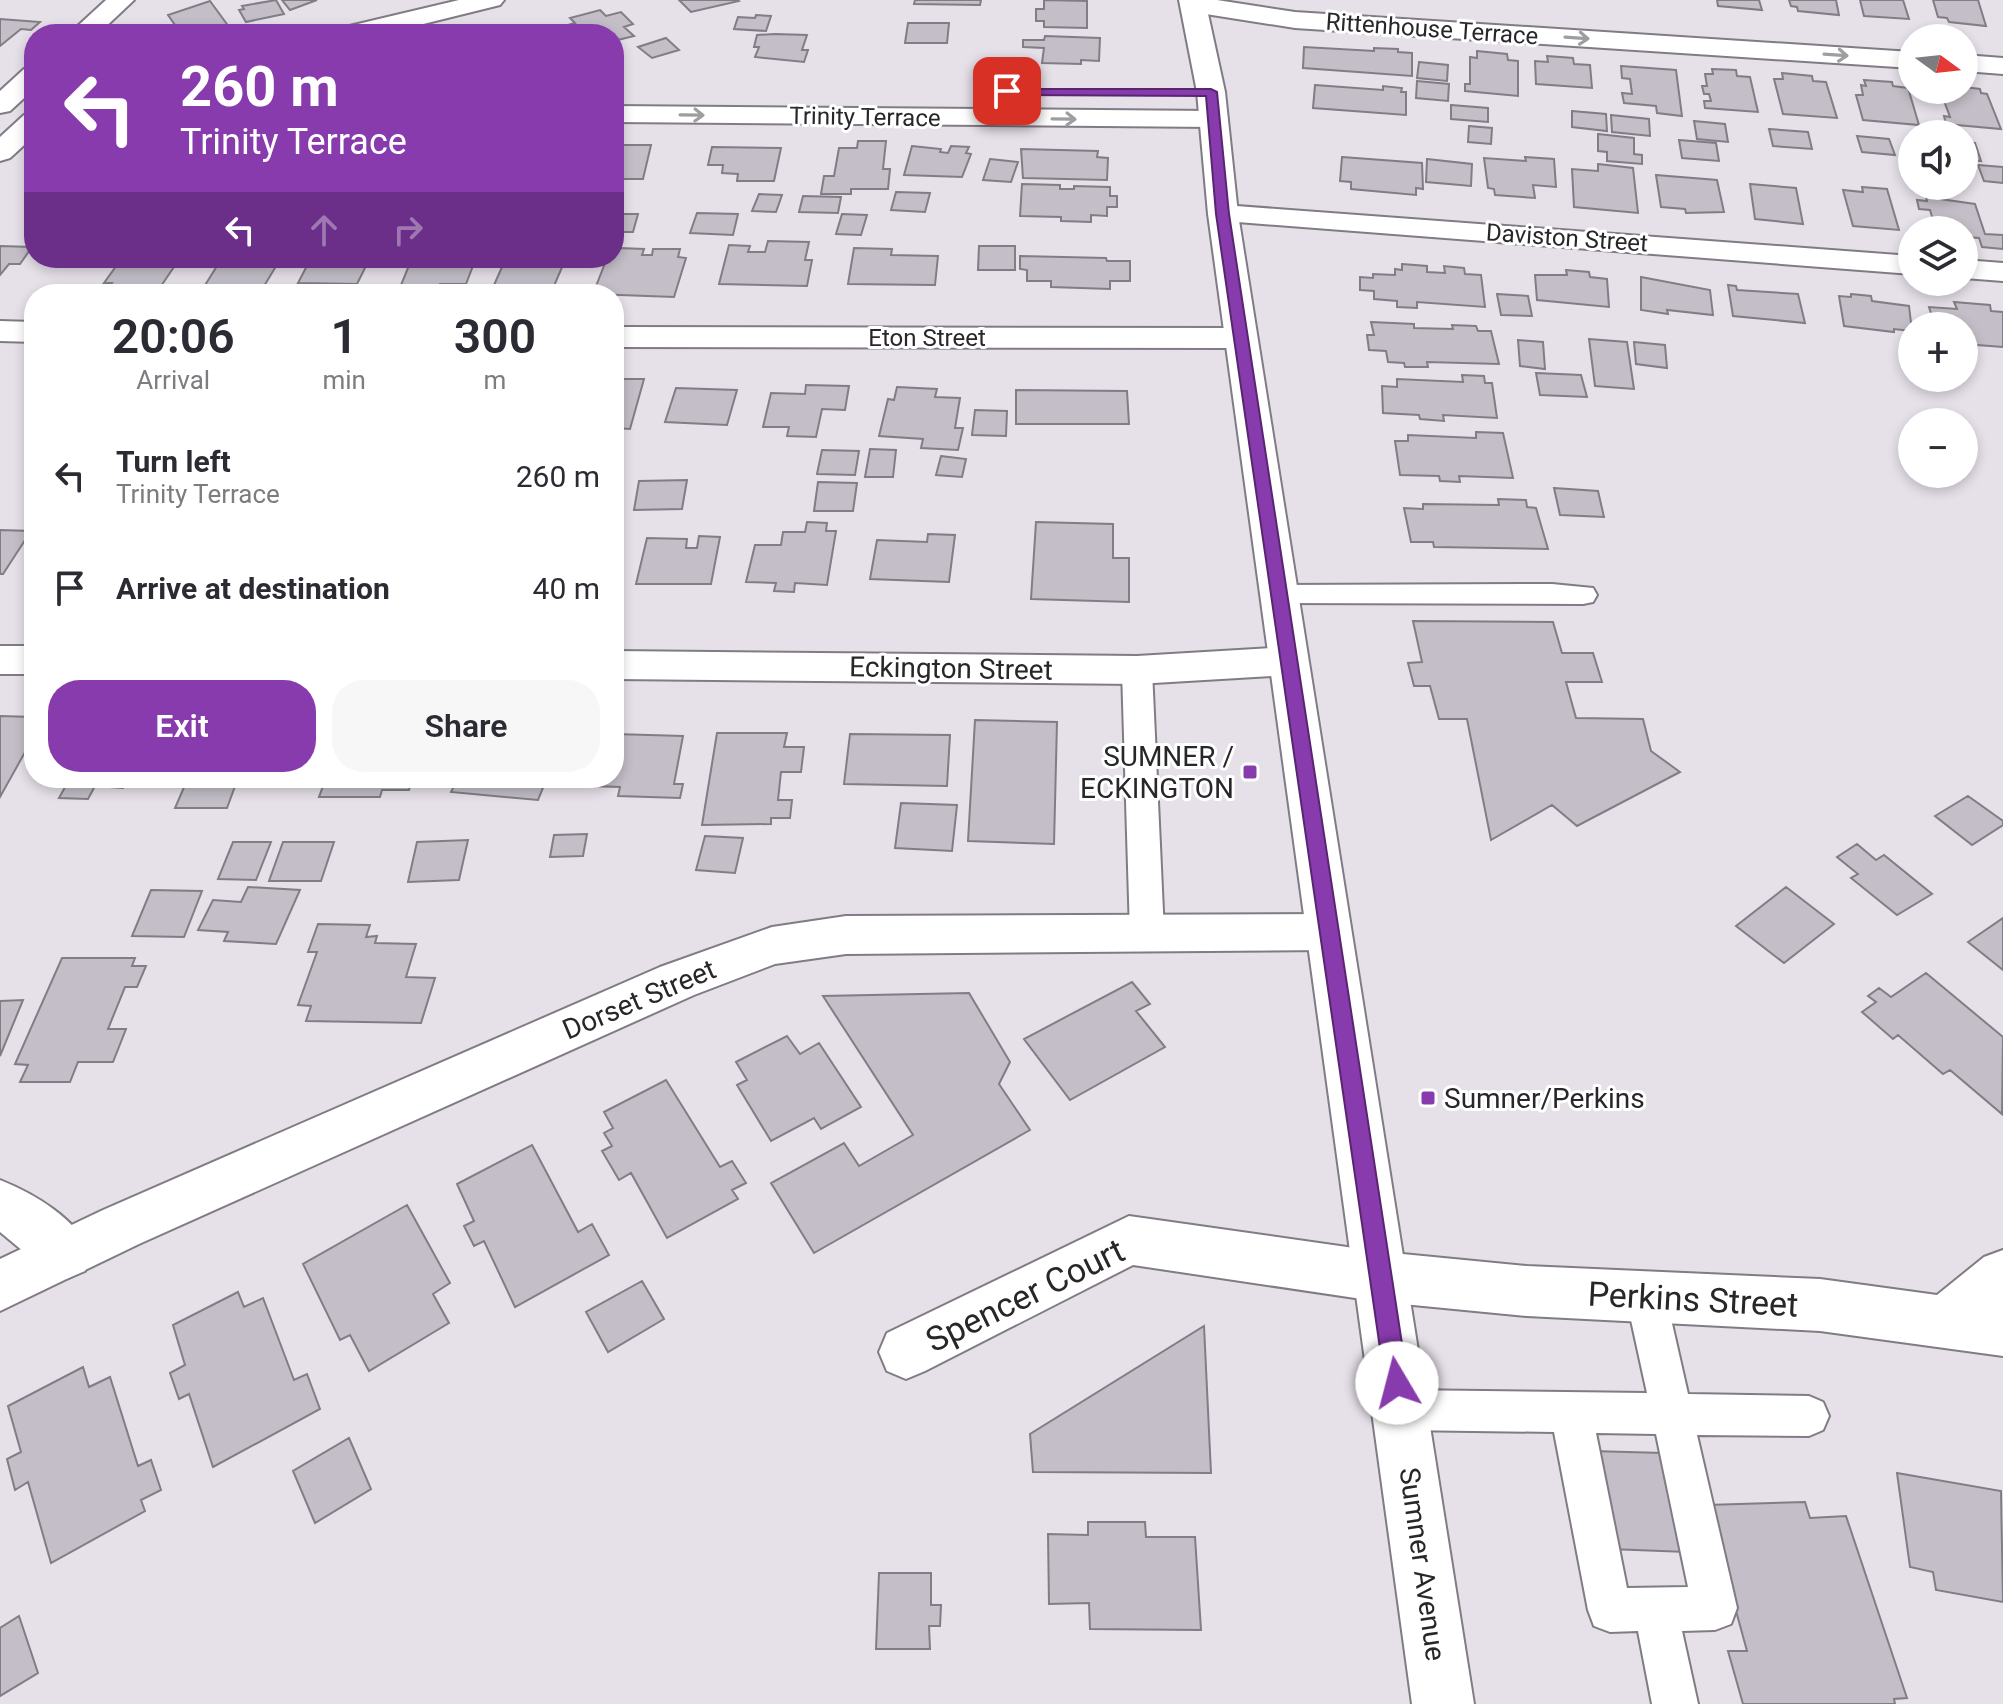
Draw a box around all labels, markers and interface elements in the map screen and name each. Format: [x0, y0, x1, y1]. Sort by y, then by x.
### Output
street label: Rittenhouse Terrace [1325, 8, 1539, 50]
north arrow [1898, 24, 1978, 104]
map controls [1898, 24, 1978, 488]
one-way arrow [1563, 31, 1590, 46]
one-way arrow [1822, 48, 1849, 63]
text: 260 m [180, 54, 339, 120]
icon: left [48, 56, 152, 160]
pin [973, 57, 1041, 125]
icon: arrive [985, 69, 1029, 113]
street label: Trinity Terrace [789, 102, 941, 132]
one-way arrow [678, 107, 705, 123]
one-way arrow [1050, 111, 1077, 127]
button: sound [1898, 120, 1978, 200]
text: Trinity Terrace [180, 121, 407, 163]
icon: left [218, 208, 262, 252]
icon: ahead [302, 208, 346, 252]
icon: right [386, 208, 430, 252]
button: layers [1898, 216, 1978, 296]
street label: Daviston Street [1485, 218, 1649, 258]
text: 20:06 [112, 308, 235, 365]
text: 1 [331, 308, 358, 365]
text: 300 [454, 308, 536, 365]
button: + [1898, 312, 1978, 392]
street label: Eton Street [868, 324, 986, 352]
text: Arrival [136, 365, 210, 395]
text: min [322, 365, 366, 395]
text: m [484, 365, 506, 395]
button: − [1898, 408, 1978, 488]
text: Turn left [116, 444, 231, 479]
icon: left [48, 454, 92, 498]
text: 260 m [516, 459, 600, 494]
text: Trinity Terrace [116, 479, 280, 509]
icon: arrive [48, 566, 92, 610]
text: Arrive at destination [116, 571, 390, 606]
text: 40 m [533, 571, 600, 606]
street label: Eckington Street [849, 650, 1053, 687]
button: Exit [48, 680, 316, 772]
button: Share [332, 680, 600, 772]
place label: SUMNER / ECKINGTON [1080, 740, 1234, 805]
marker: SUMNER / ECKINGTON [1241, 763, 1259, 781]
street label: Dorset Street [558, 952, 721, 1047]
place label: Sumner/Perkins [1444, 1082, 1645, 1115]
marker: Sumner/Perkins [1419, 1089, 1437, 1107]
street label: Spencer Court [919, 1230, 1131, 1360]
street label: Perkins Street [1587, 1274, 1799, 1324]
position arrow [1355, 1341, 1439, 1425]
street label: Sumner Avenue [1393, 1465, 1452, 1663]

